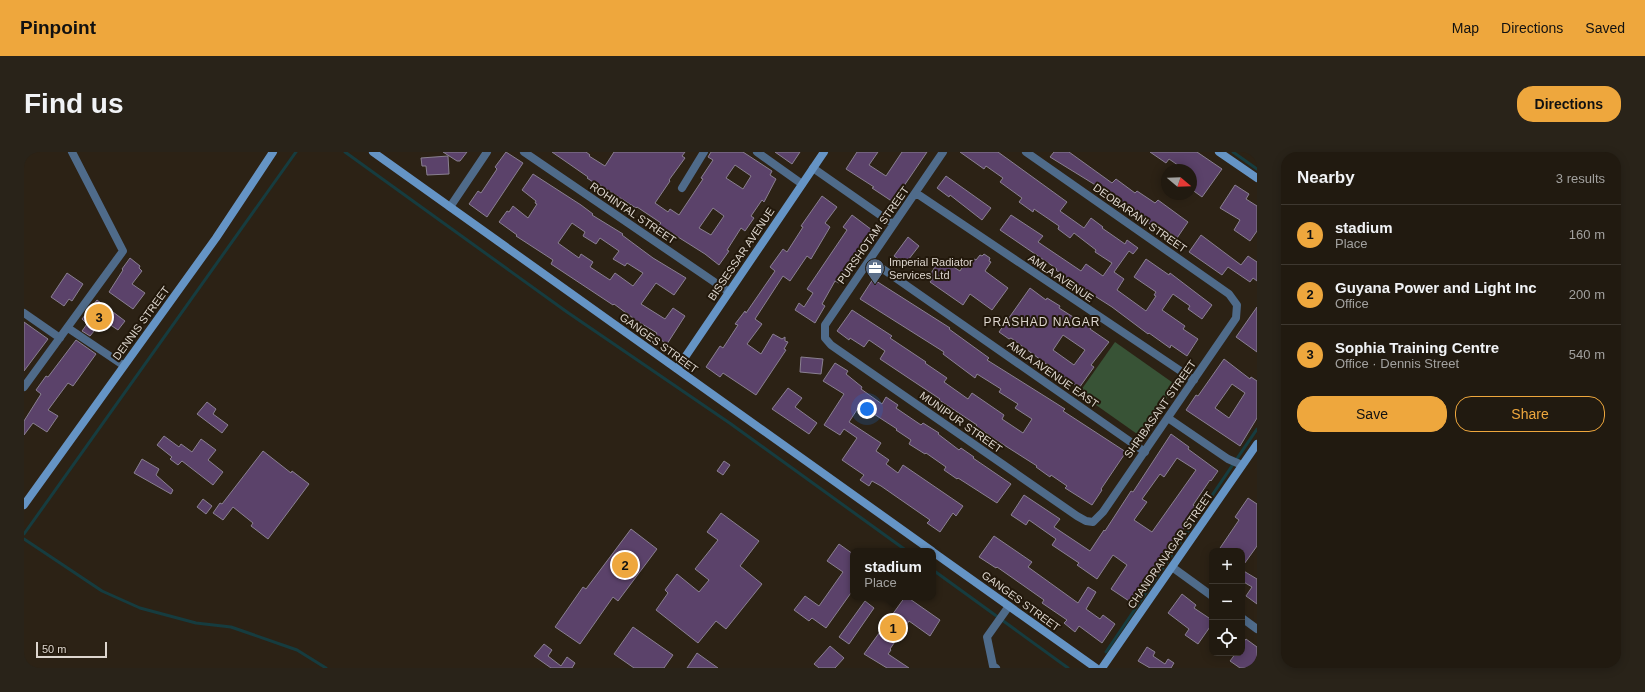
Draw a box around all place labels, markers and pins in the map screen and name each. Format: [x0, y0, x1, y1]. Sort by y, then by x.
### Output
place label: Imperial Radiator Services Ltd [889, 256, 973, 281]
office icon: Imperial Radiator Services Ltd [864, 257, 886, 285]
pin: 3 [86, 302, 112, 332]
pin: 2 [612, 550, 638, 580]
pin: 1 [880, 613, 906, 643]

